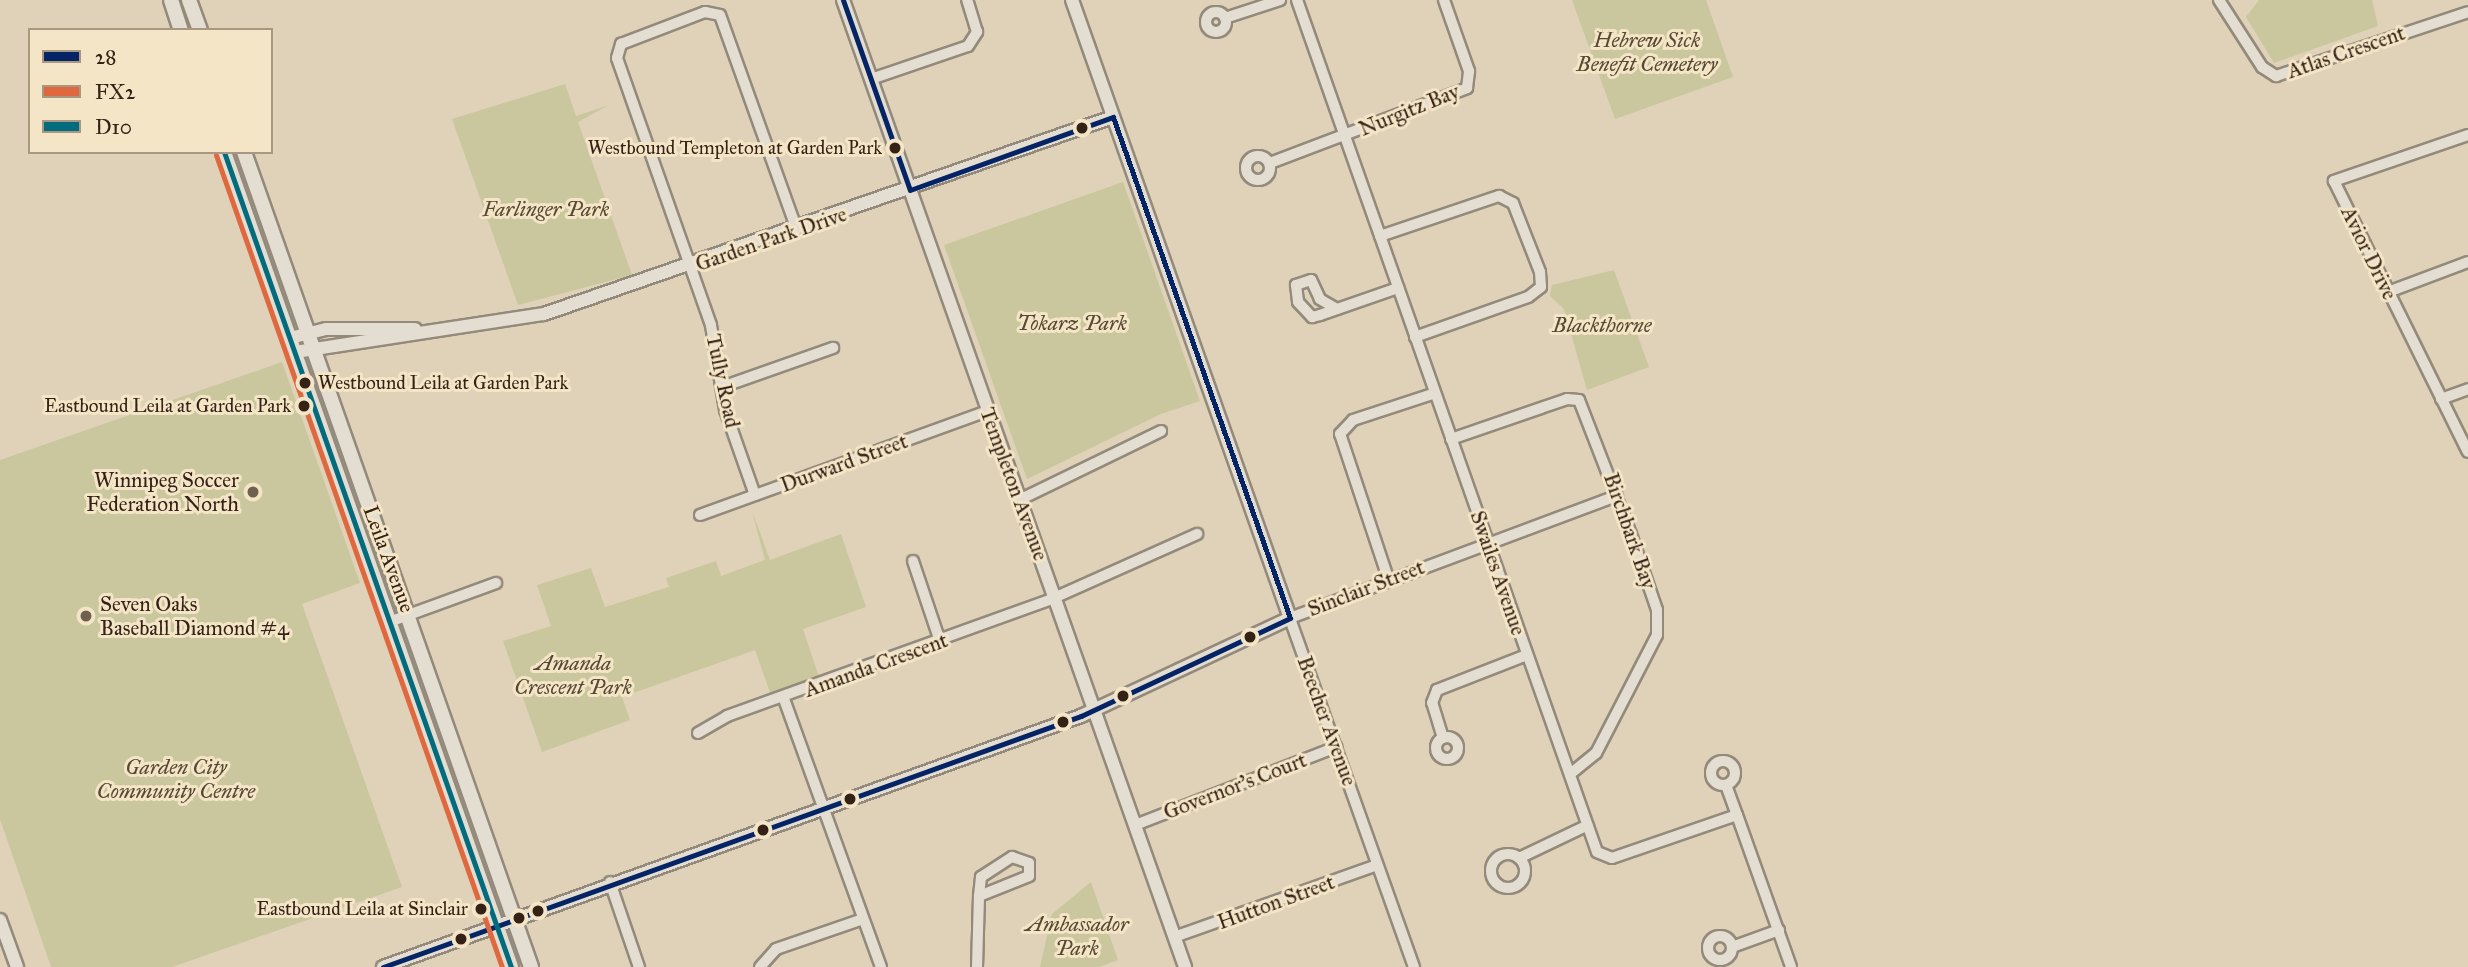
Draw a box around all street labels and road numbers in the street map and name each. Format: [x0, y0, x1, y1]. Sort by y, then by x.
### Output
street label: Atlas Crescent [2284, 20, 2408, 84]
street label: Nurgitz Bay [1355, 78, 1463, 142]
street label: Garden Park Drive [692, 201, 850, 277]
street label: Avior Drive [2336, 202, 2402, 304]
street label: Tully Road [701, 332, 745, 430]
street label: Templeton Avenue [975, 404, 1053, 564]
street label: Durward Street [777, 428, 911, 498]
street label: Birchbark Bay [1598, 470, 1662, 592]
street label: Leila Avenue [358, 502, 420, 616]
street label: Swailes Avenue [1465, 507, 1531, 639]
street label: Sinclair Street [1304, 554, 1428, 622]
street label: Amanda Crescent [801, 627, 951, 703]
street label: Beecher Avenue [1292, 653, 1362, 789]
street label: Governor's Court [1160, 747, 1310, 825]
street label: Hutton Street [1214, 869, 1338, 935]

